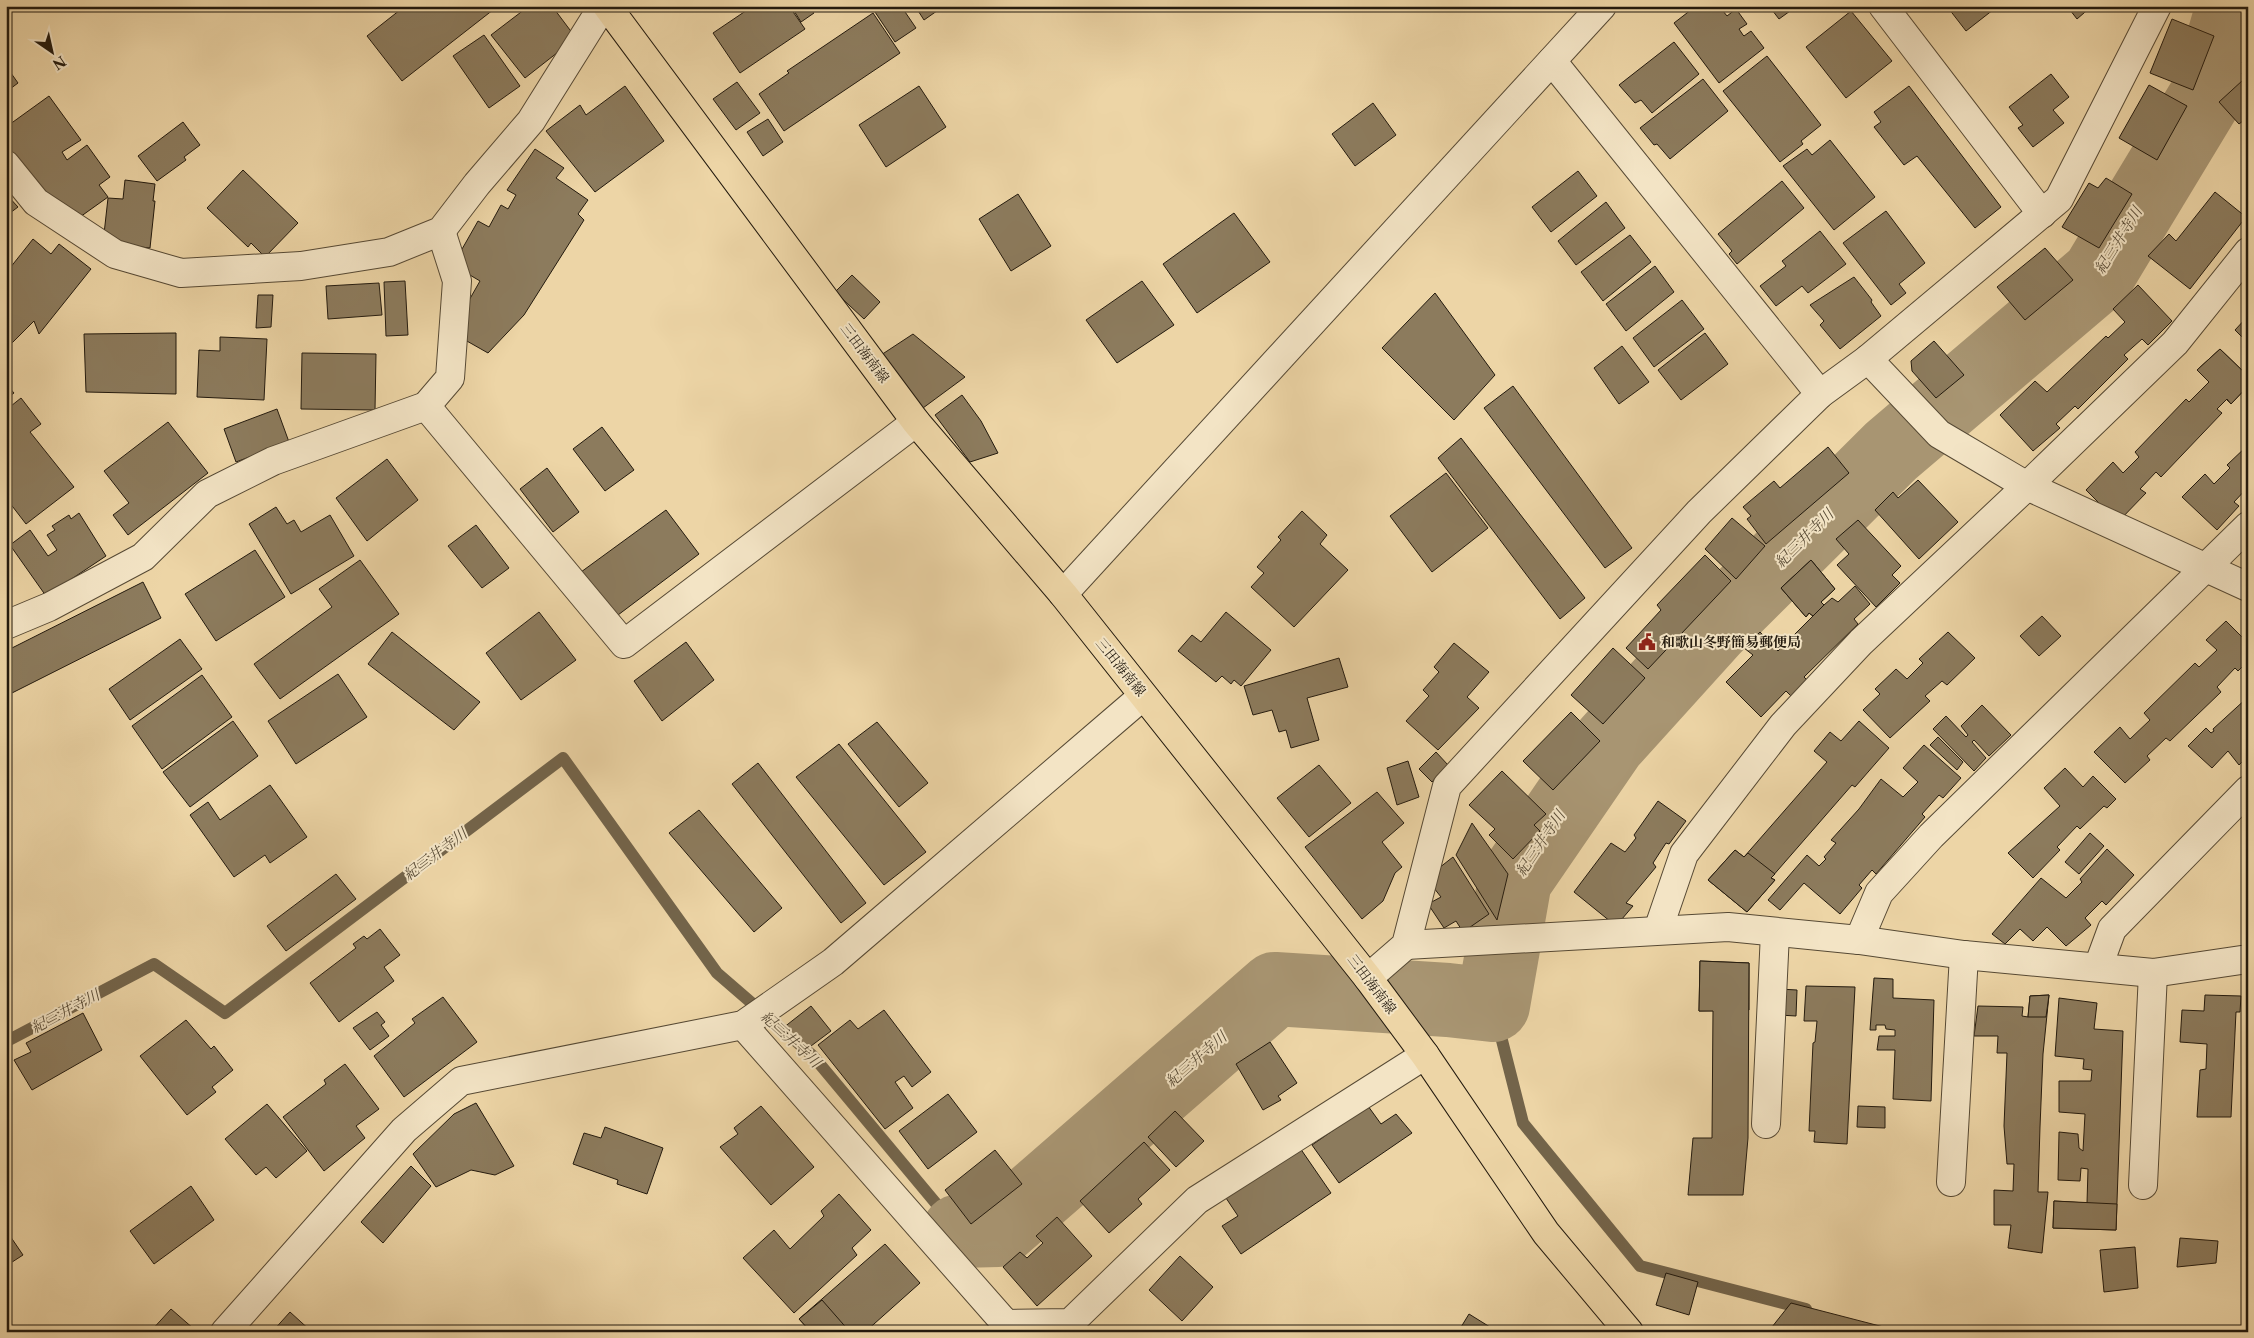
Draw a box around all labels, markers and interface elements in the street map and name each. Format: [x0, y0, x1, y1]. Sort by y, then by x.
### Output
north arrow [28, 28, 78, 78]
text: N [49, 52, 69, 74]
water label: 紀三井寺川 [2090, 201, 2147, 277]
street label: 三田海南線 [837, 320, 893, 386]
water label: 紀三井寺川 [1771, 503, 1839, 571]
public building icon: 和歌山冬野簡易郵便局 [1637, 632, 1657, 652]
place label: 和歌山冬野簡易郵便局 [1661, 633, 1801, 651]
street label: 三田海南線 [1092, 634, 1150, 700]
water label: 紀三井寺川 [1511, 805, 1570, 879]
water label: 紀三井寺川 [399, 823, 472, 884]
street label: 三田海南線 [1344, 951, 1400, 1017]
water label: 紀三井寺川 [27, 984, 104, 1037]
water label: 紀三井寺川 [757, 1006, 826, 1073]
water label: 紀三井寺川 [1161, 1026, 1232, 1091]

